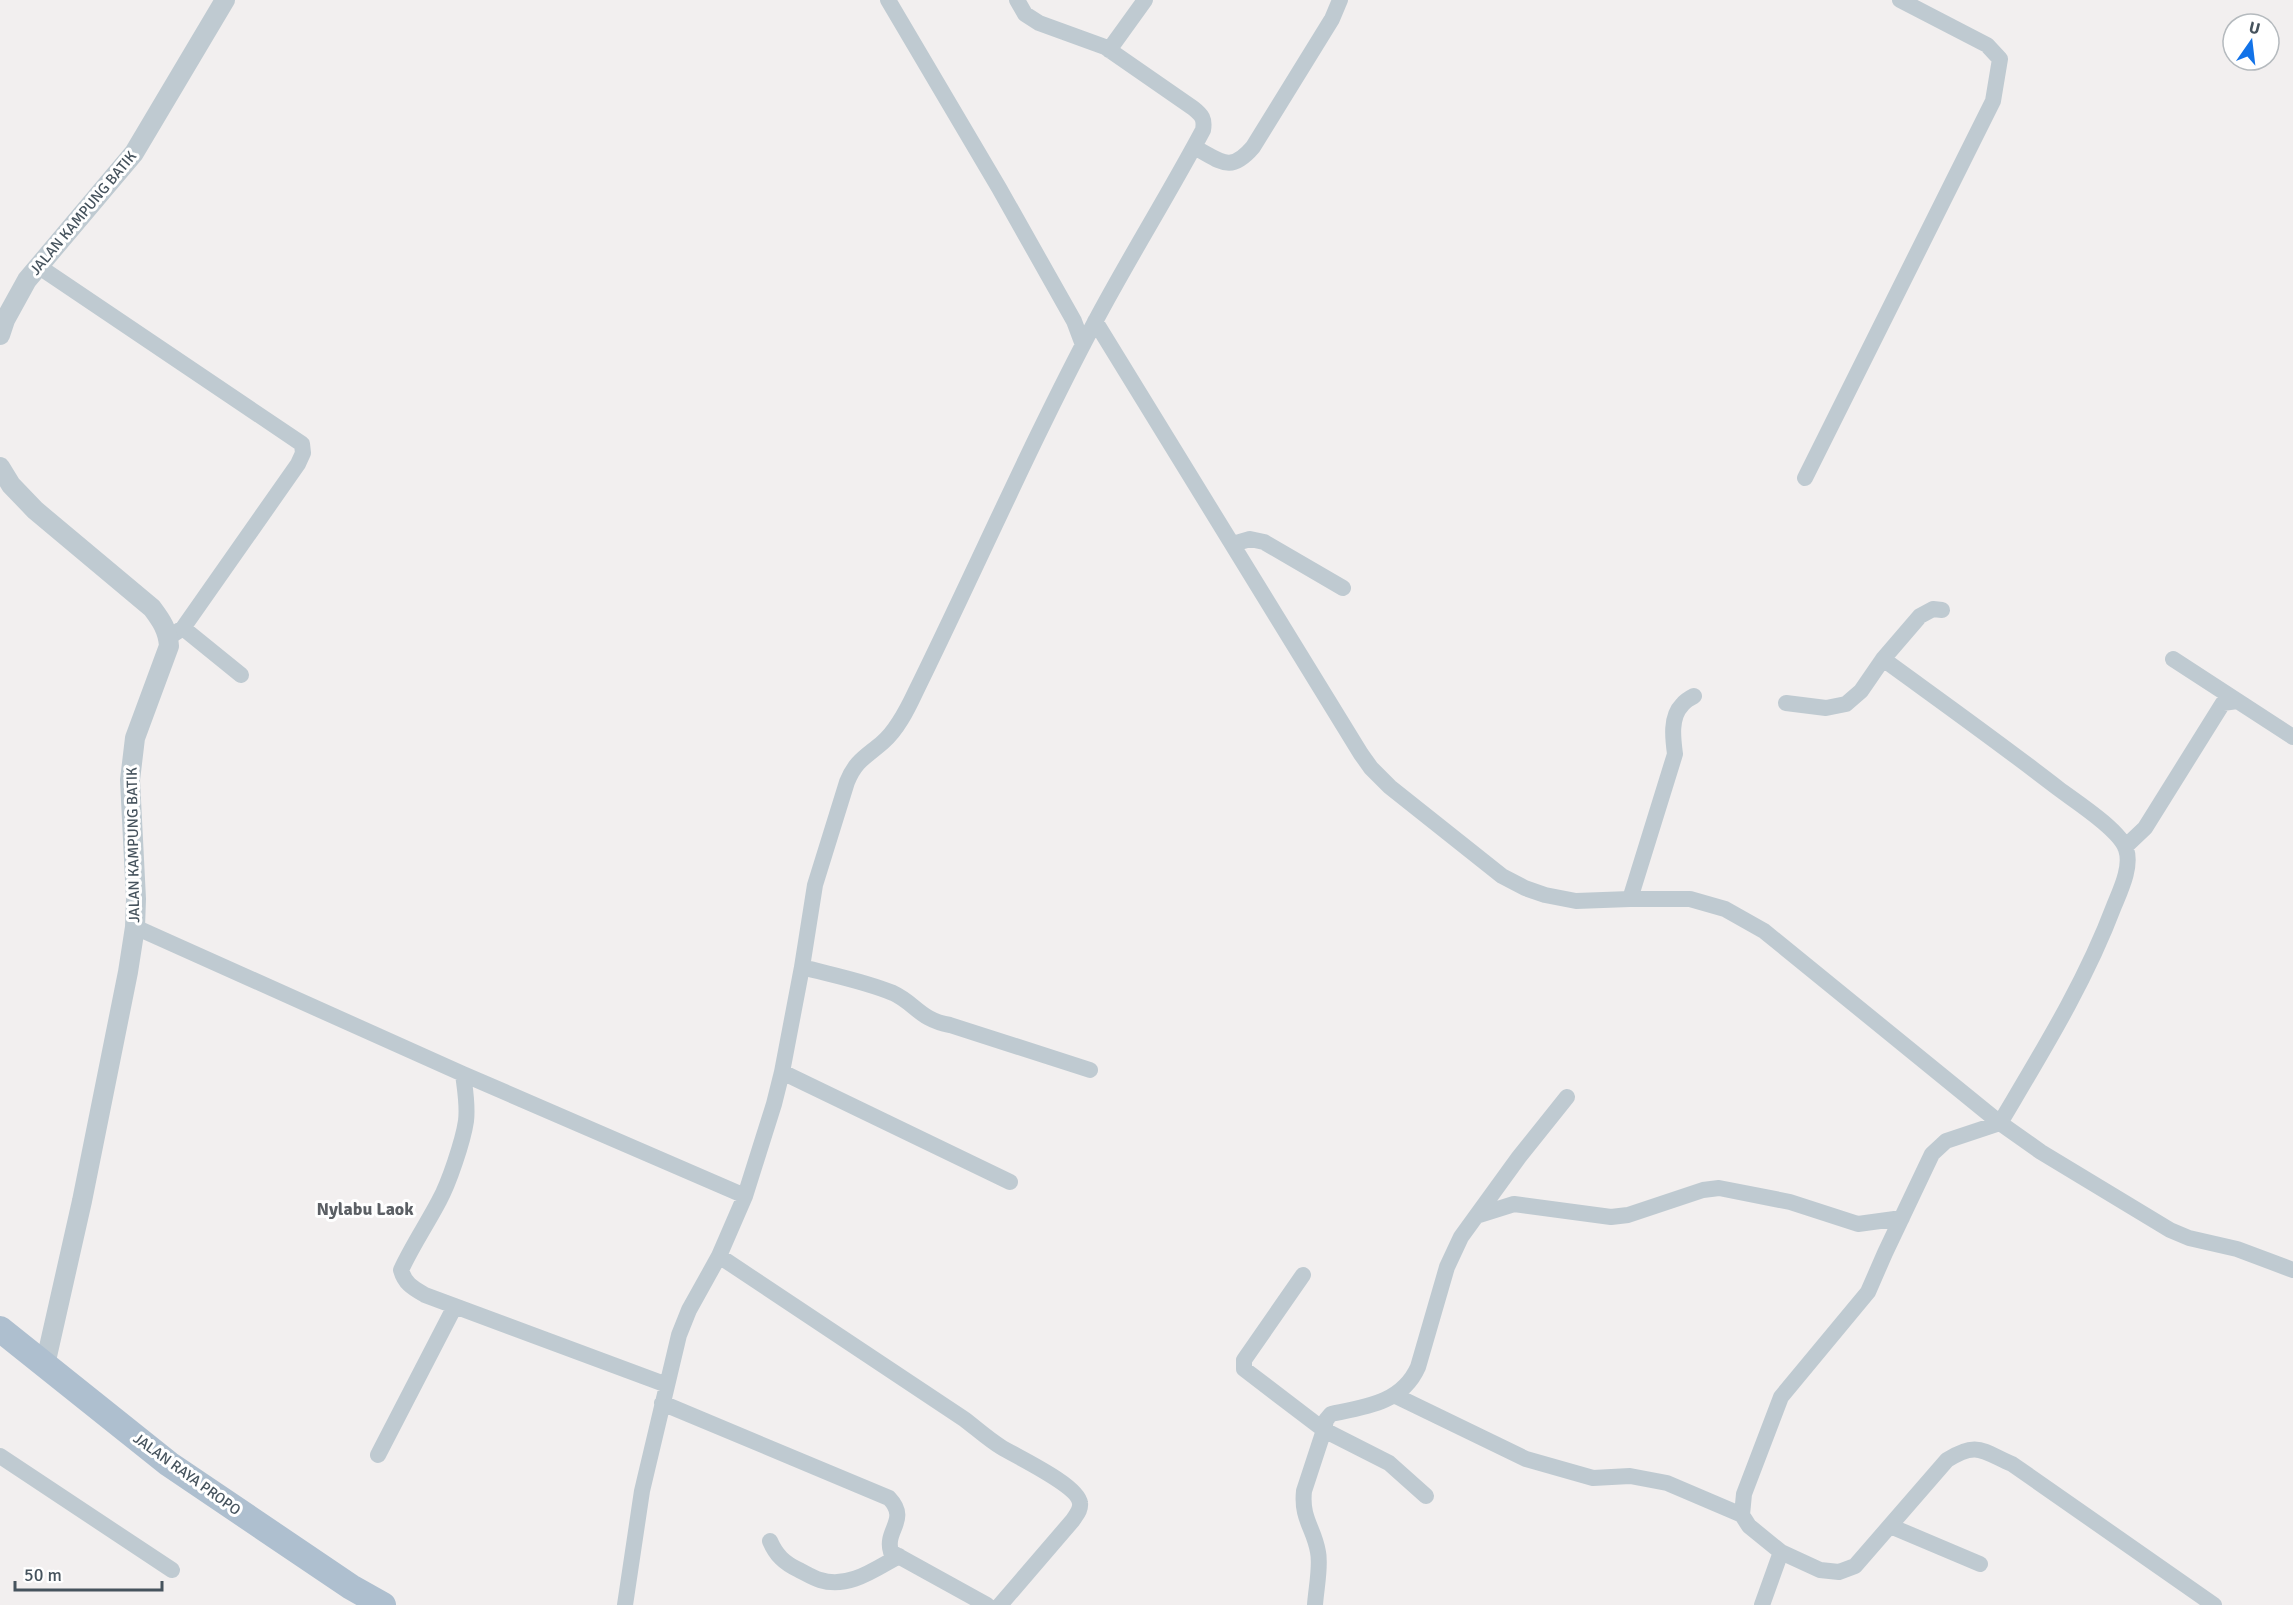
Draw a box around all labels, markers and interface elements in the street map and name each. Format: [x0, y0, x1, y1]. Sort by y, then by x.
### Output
north arrow [2221, 12, 2281, 72]
text: U [2247, 17, 2262, 39]
street label: JALAN KAMPUNG BATIK [26, 147, 140, 279]
street label: JALAN KAMPUNG BATIK [123, 767, 143, 923]
district label: Nylabu Laok [316, 1198, 414, 1220]
street label: JALAN RAYA PROPO [130, 1429, 244, 1519]
scale bar [15, 1554, 162, 1592]
text: 50 m [24, 1564, 62, 1586]

